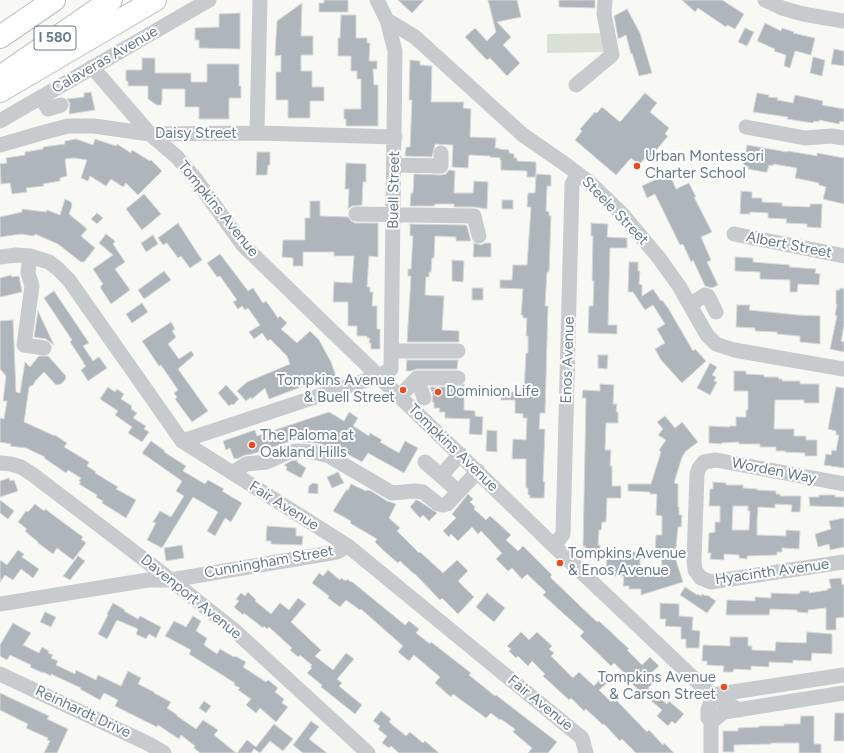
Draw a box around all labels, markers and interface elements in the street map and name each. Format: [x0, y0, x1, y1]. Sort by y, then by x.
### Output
street label: Calaveras Avenue [49, 22, 161, 98]
road number: I 580 [34, 26, 76, 50]
street label: Daisy Street [155, 125, 237, 143]
place label: Urban Montessori Charter School [645, 148, 764, 183]
street label: Buell Street [384, 151, 404, 229]
street label: Tompkins Avenue [174, 157, 262, 261]
marker: Urban Montessori Charter School [632, 161, 642, 171]
street label: Steele Street [578, 173, 652, 249]
street label: Albert Street [745, 228, 833, 262]
street label: Enos Avenue [557, 316, 579, 404]
place label: Tompkins Avenue & Buell Street [277, 372, 395, 407]
place label: Dominion Life [446, 383, 539, 401]
marker: Tompkins Avenue & Buell Street [398, 385, 408, 395]
marker: Dominion Life [433, 387, 443, 397]
street label: Tompkins Avenue [404, 400, 502, 496]
place label: The Paloma at Oakland Hills [260, 427, 354, 462]
marker: The Paloma at Oakland Hills [247, 440, 257, 450]
street label: Worden Way [730, 454, 818, 488]
street label: Fair Avenue [246, 478, 322, 534]
street label: Cunningham Street [203, 542, 335, 582]
place label: Tompkins Avenue & Enos Avenue [568, 545, 686, 580]
street label: Davenport Avenue [137, 551, 245, 643]
street label: Hyacinth Avenue [714, 555, 830, 589]
marker: Tompkins Avenue & Enos Avenue [555, 558, 565, 568]
place label: Tompkins Avenue & Carson Street [598, 669, 716, 704]
street label: Fair Avenue [504, 671, 576, 735]
street label: Reinhardt Drive [32, 682, 134, 742]
marker: Tompkins Avenue & Carson Street [719, 682, 729, 692]

